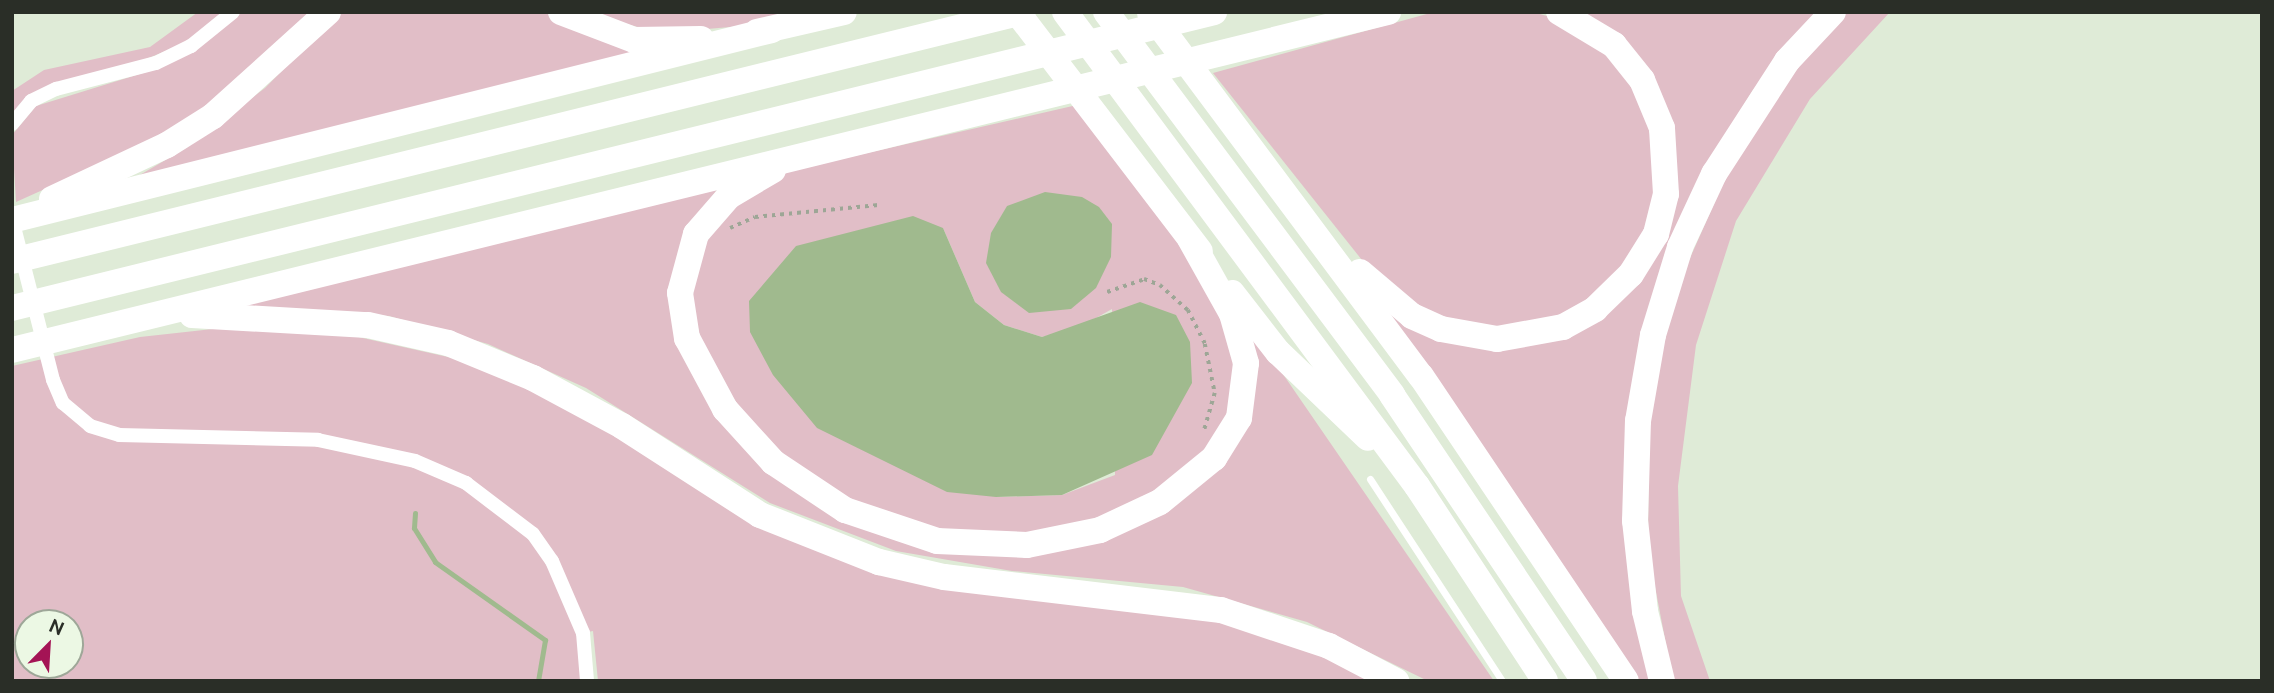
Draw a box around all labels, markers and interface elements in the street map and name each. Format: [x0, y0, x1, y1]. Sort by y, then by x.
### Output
north arrow [14, 609, 84, 679]
text: N [46, 614, 68, 640]

